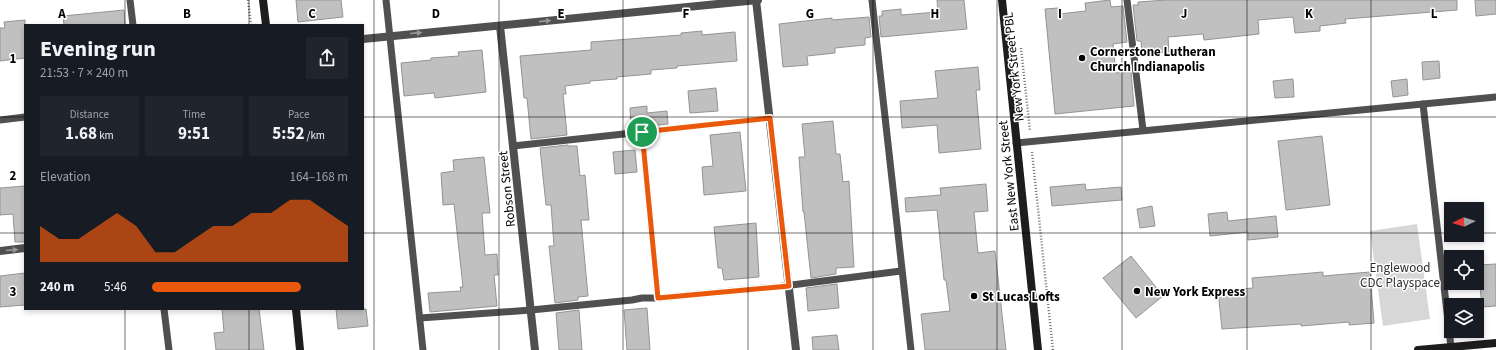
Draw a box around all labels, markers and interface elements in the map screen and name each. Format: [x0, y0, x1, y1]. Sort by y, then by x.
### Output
text: A [57, 5, 66, 23]
text: B [183, 5, 191, 23]
text: C [308, 5, 316, 23]
text: D [432, 5, 440, 23]
text: E [557, 5, 565, 23]
text: F [683, 5, 690, 23]
text: G [806, 5, 814, 23]
text: H [931, 5, 939, 23]
text: I [1058, 5, 1062, 23]
text: J [1181, 5, 1187, 23]
text: K [1305, 5, 1314, 23]
text: L [1431, 5, 1438, 23]
street label: New York Street PBL [999, 11, 1029, 122]
one-way arrow [539, 18, 551, 24]
one-way arrow [410, 30, 422, 37]
text: Evening run [40, 33, 156, 65]
button: share [306, 37, 348, 79]
place label: Cornerstone Lutheran Church Indianapolis [1090, 43, 1216, 76]
text: 1 [10, 50, 17, 68]
marker: Cornerstone Lutheran Church Indianapolis [1077, 53, 1087, 63]
text: 21:53 · 7 × 240 m [40, 64, 128, 82]
text: Distance [70, 107, 109, 122]
text: Time [182, 107, 206, 122]
text: Pace [288, 107, 309, 122]
pin [625, 115, 659, 149]
street label: East New York Street [994, 119, 1024, 232]
icon: arrive [631, 121, 653, 143]
text: 1.68 [65, 122, 97, 146]
text: 9:51 [178, 122, 210, 146]
text: 5:52 [272, 122, 304, 146]
text: km [97, 128, 114, 143]
text: /km [304, 128, 325, 143]
street label: Robson Street [494, 149, 520, 228]
text: 2 [10, 167, 17, 185]
text: Elevation [40, 168, 91, 186]
text: 164–168 m [290, 168, 348, 186]
north arrow [1444, 202, 1484, 242]
map controls [1444, 202, 1484, 338]
one-way arrow [6, 246, 19, 253]
button: locate [1444, 250, 1484, 290]
park label: Englewood CDC Playspace [1360, 259, 1440, 292]
text: 240 m [40, 278, 74, 296]
text: 5:46 [104, 278, 127, 296]
text: 3 [10, 283, 17, 301]
place label: New York Express [1145, 283, 1245, 301]
marker: New York Express [1132, 286, 1142, 296]
place label: St Lucas Lofts [982, 288, 1060, 306]
marker: St Lucas Lofts [969, 291, 979, 301]
button: layers [1444, 298, 1484, 338]

